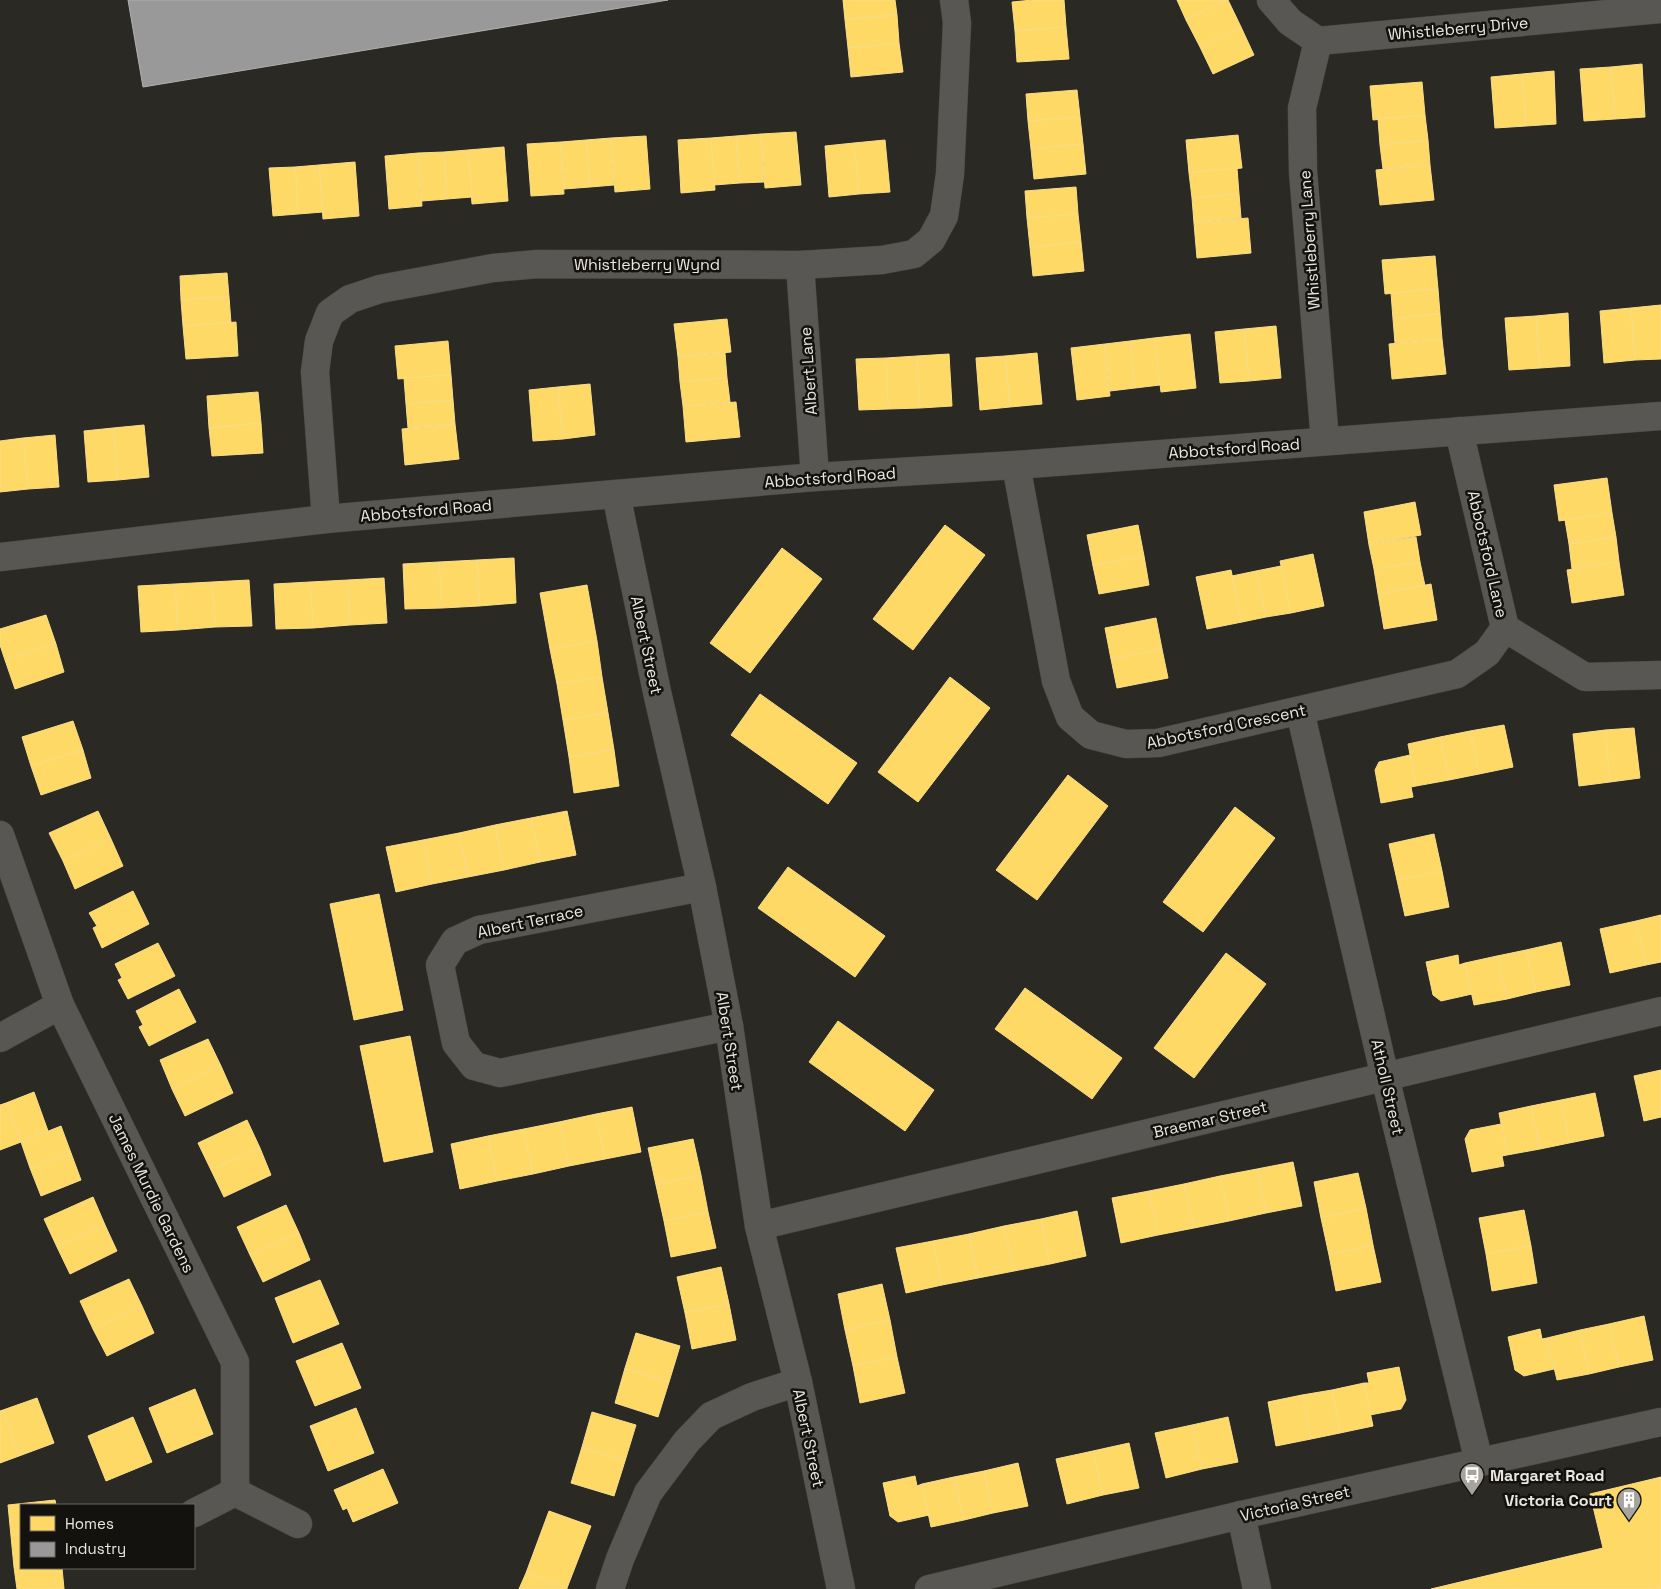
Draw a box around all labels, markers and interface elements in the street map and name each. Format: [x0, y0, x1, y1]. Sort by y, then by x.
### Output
street label: Whistleberry Drive [1387, 12, 1529, 45]
street label: Whistleberry Lane [1294, 170, 1325, 310]
street label: Whistleberry Wynd [574, 254, 720, 275]
street label: Albert Lane [795, 326, 822, 416]
street label: Abbotsford Road [1168, 433, 1301, 464]
street label: Abbotsford Road [764, 462, 897, 493]
street label: Abbotsford Lane [1463, 489, 1512, 620]
street label: Abbotsford Road [359, 494, 493, 527]
street label: Albert Street [626, 594, 667, 696]
street label: Abbotsford Crescent [1144, 699, 1308, 754]
street label: Albert Terrace [475, 900, 585, 943]
street label: Albert Street [711, 990, 748, 1092]
street label: Atholl Street [1366, 1037, 1409, 1137]
street label: Braemar Street [1151, 1096, 1269, 1143]
street label: James Murdie Gardens [104, 1110, 199, 1276]
street label: Albert Street [788, 1387, 829, 1489]
bus stop icon: Margaret Road [1459, 1462, 1485, 1496]
place label: Margaret Road [1490, 1465, 1604, 1486]
street label: Victoria Street [1238, 1481, 1352, 1526]
building icon: Victoria Court [1616, 1487, 1642, 1521]
place label: Victoria Court [1504, 1490, 1612, 1511]
legend [20, 1504, 195, 1569]
text: Homes [65, 1514, 114, 1533]
text: Industry [65, 1539, 126, 1558]

